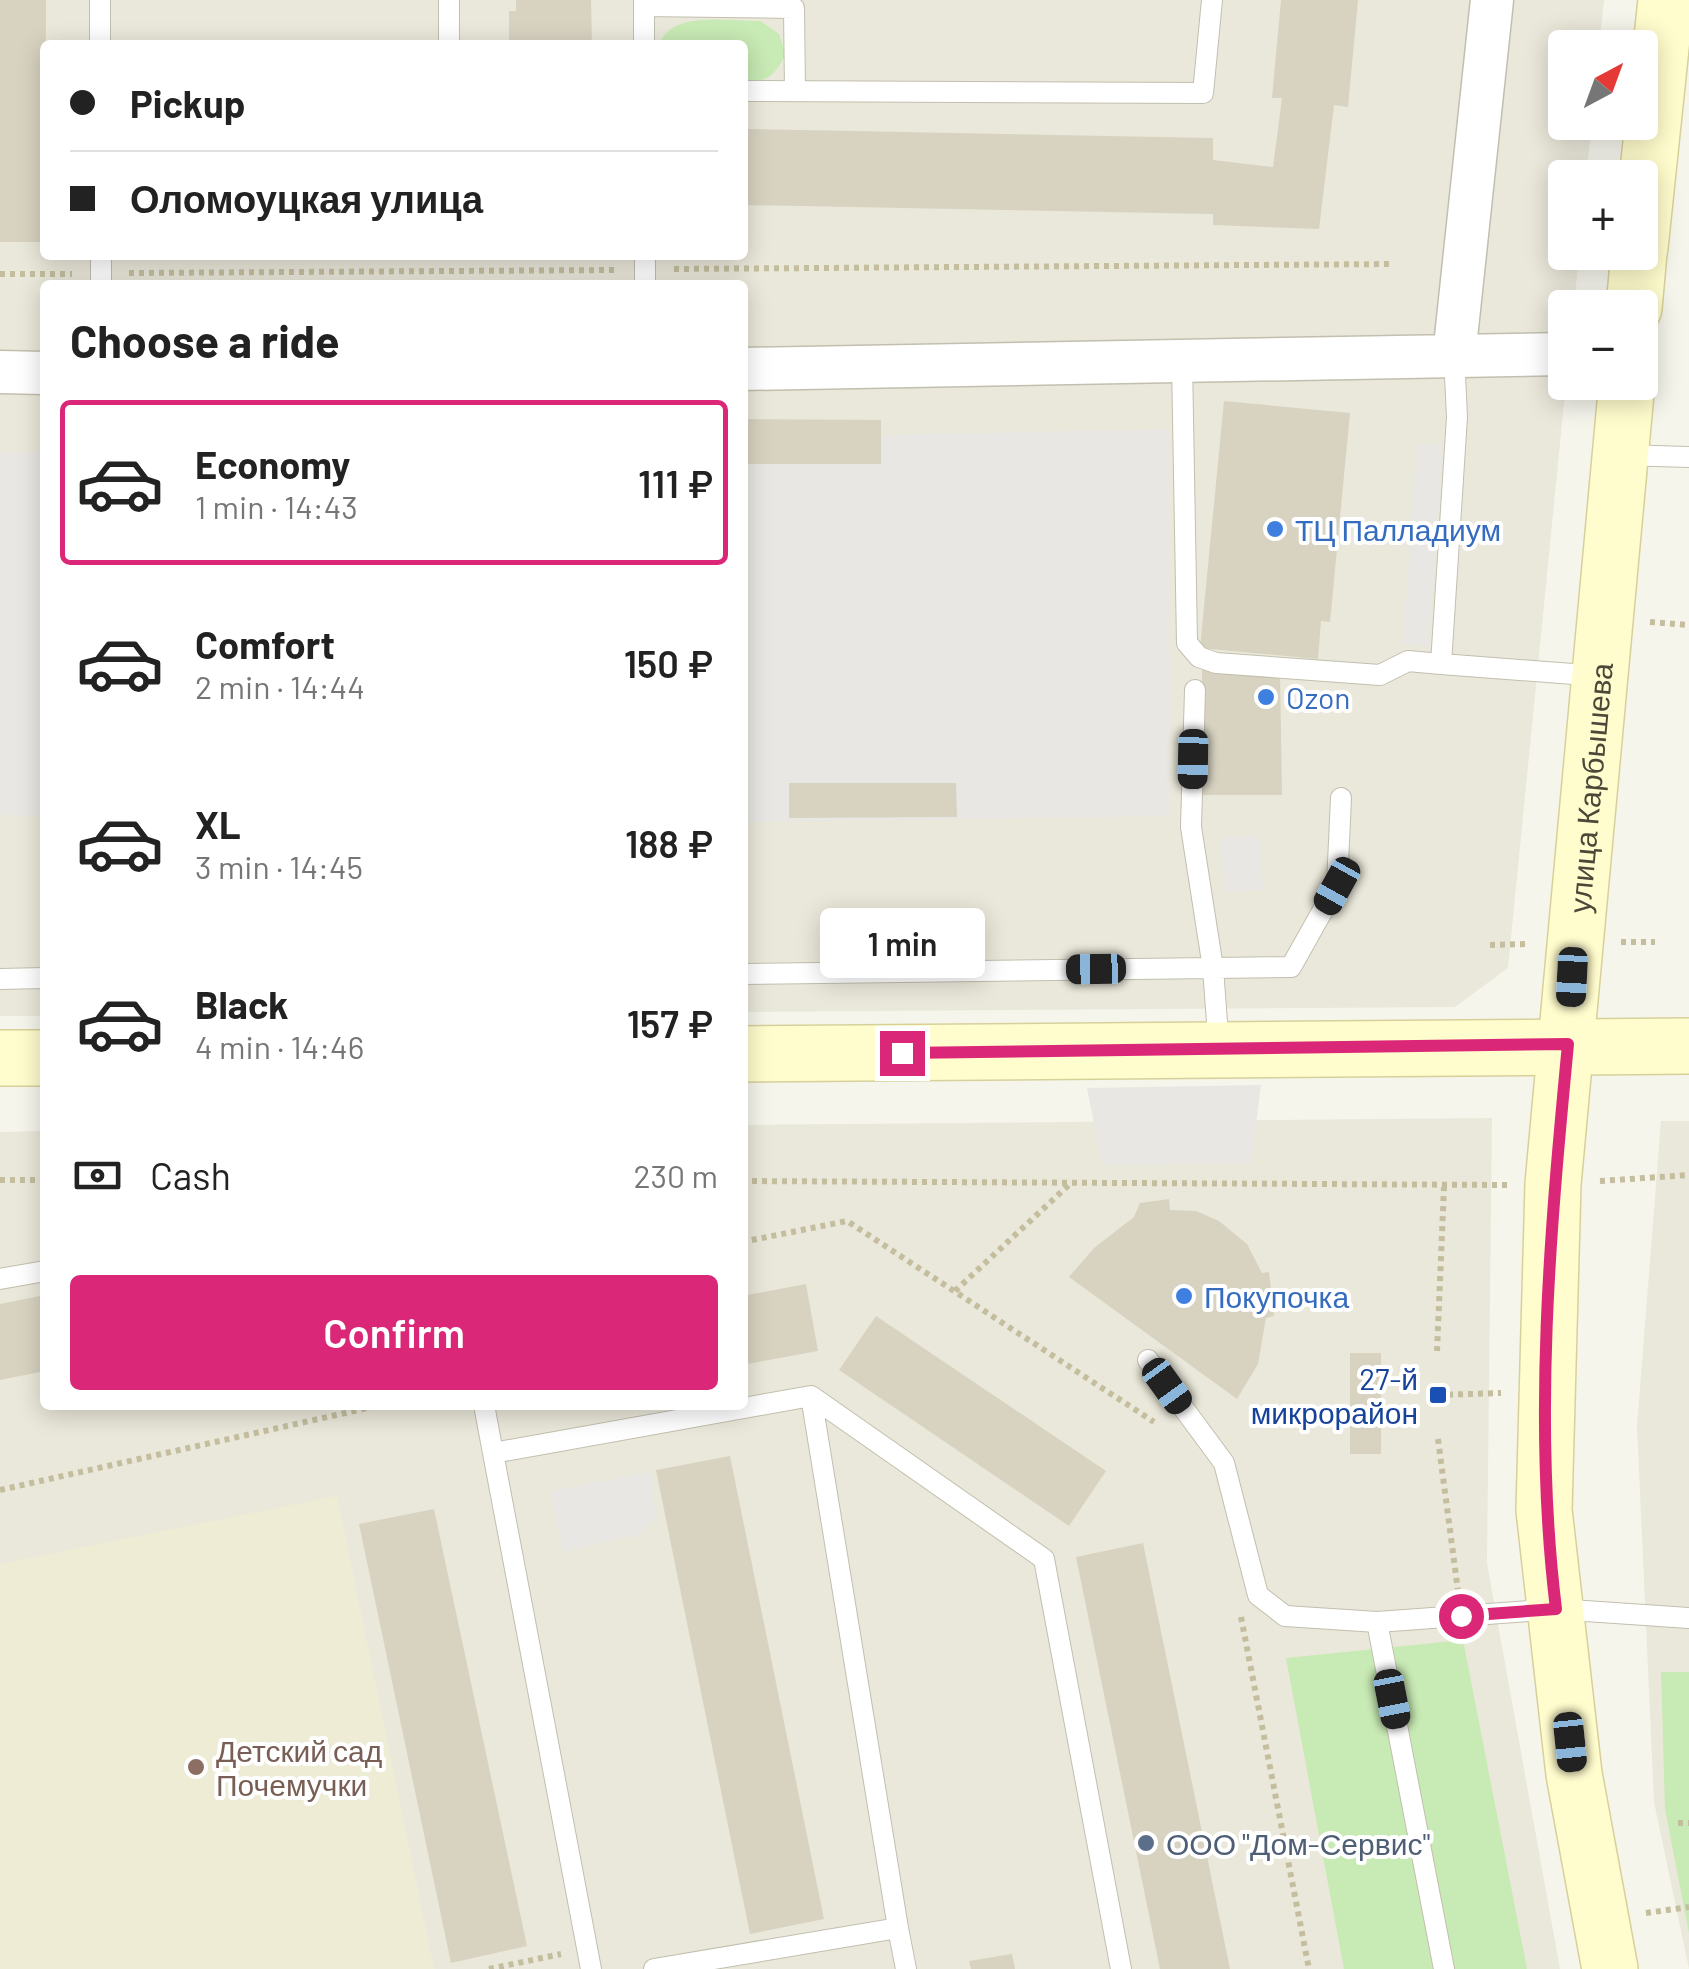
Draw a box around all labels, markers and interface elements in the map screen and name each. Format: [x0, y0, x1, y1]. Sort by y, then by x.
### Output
north arrow [1548, 30, 1658, 140]
map controls [1548, 30, 1658, 400]
text: Pickup [130, 80, 245, 126]
button: + [1548, 160, 1658, 270]
text: Оломоуцкая улица [130, 175, 483, 221]
button: − [1548, 290, 1658, 400]
text: Choose a ride [70, 313, 340, 367]
icon: car [75, 438, 165, 528]
text: Economy [195, 441, 350, 487]
text: 111 ₽ [638, 460, 713, 506]
text: 1 min · 14:43 [195, 487, 358, 525]
place label: ТЦ Палладиум [1295, 511, 1501, 547]
marker: ТЦ Палладиум [1264, 518, 1286, 540]
icon: car [75, 618, 165, 708]
text: Comfort [195, 621, 335, 667]
text: 150 ₽ [624, 640, 713, 686]
street label: улица Карбышева [1560, 661, 1619, 915]
text: 2 min · 14:44 [195, 667, 365, 705]
place label: Ozon [1286, 679, 1351, 715]
marker: Ozon [1255, 686, 1277, 708]
car [1177, 729, 1209, 789]
icon: car [75, 798, 165, 888]
text: XL [195, 801, 241, 847]
text: 188 ₽ [625, 820, 713, 866]
text: 3 min · 14:45 [195, 847, 363, 885]
car [1309, 852, 1365, 920]
callout: 1 min [820, 908, 984, 978]
text: 1 min [868, 924, 937, 962]
car [1555, 946, 1589, 1008]
car [1066, 953, 1126, 985]
icon: car [75, 978, 165, 1068]
text: Black [195, 981, 289, 1027]
text: 157 ₽ [627, 1000, 713, 1046]
text: 4 min · 14:46 [195, 1027, 364, 1065]
route end [880, 1031, 925, 1076]
icon: cash [70, 1148, 125, 1203]
text: Cash [150, 1152, 231, 1198]
text: 230 m [634, 1156, 718, 1194]
button: Confirm [70, 1275, 718, 1390]
place label: Покупочка [1204, 1278, 1349, 1314]
marker: Покупочка [1173, 1285, 1195, 1307]
car [1137, 1353, 1197, 1419]
place label: 27-й микрорайон [1251, 1360, 1418, 1430]
marker: 27-й микрорайон [1427, 1384, 1449, 1406]
route start [1439, 1594, 1484, 1639]
car [1372, 1667, 1412, 1731]
car [1552, 1711, 1588, 1773]
place label: Детский сад Почемучки [216, 1732, 382, 1802]
marker: Детский сад Почемучки [185, 1756, 207, 1778]
place label: ООО "Дом-Сервис" [1166, 1825, 1430, 1861]
marker: ООО "Дом-Сервис" [1135, 1832, 1157, 1854]

